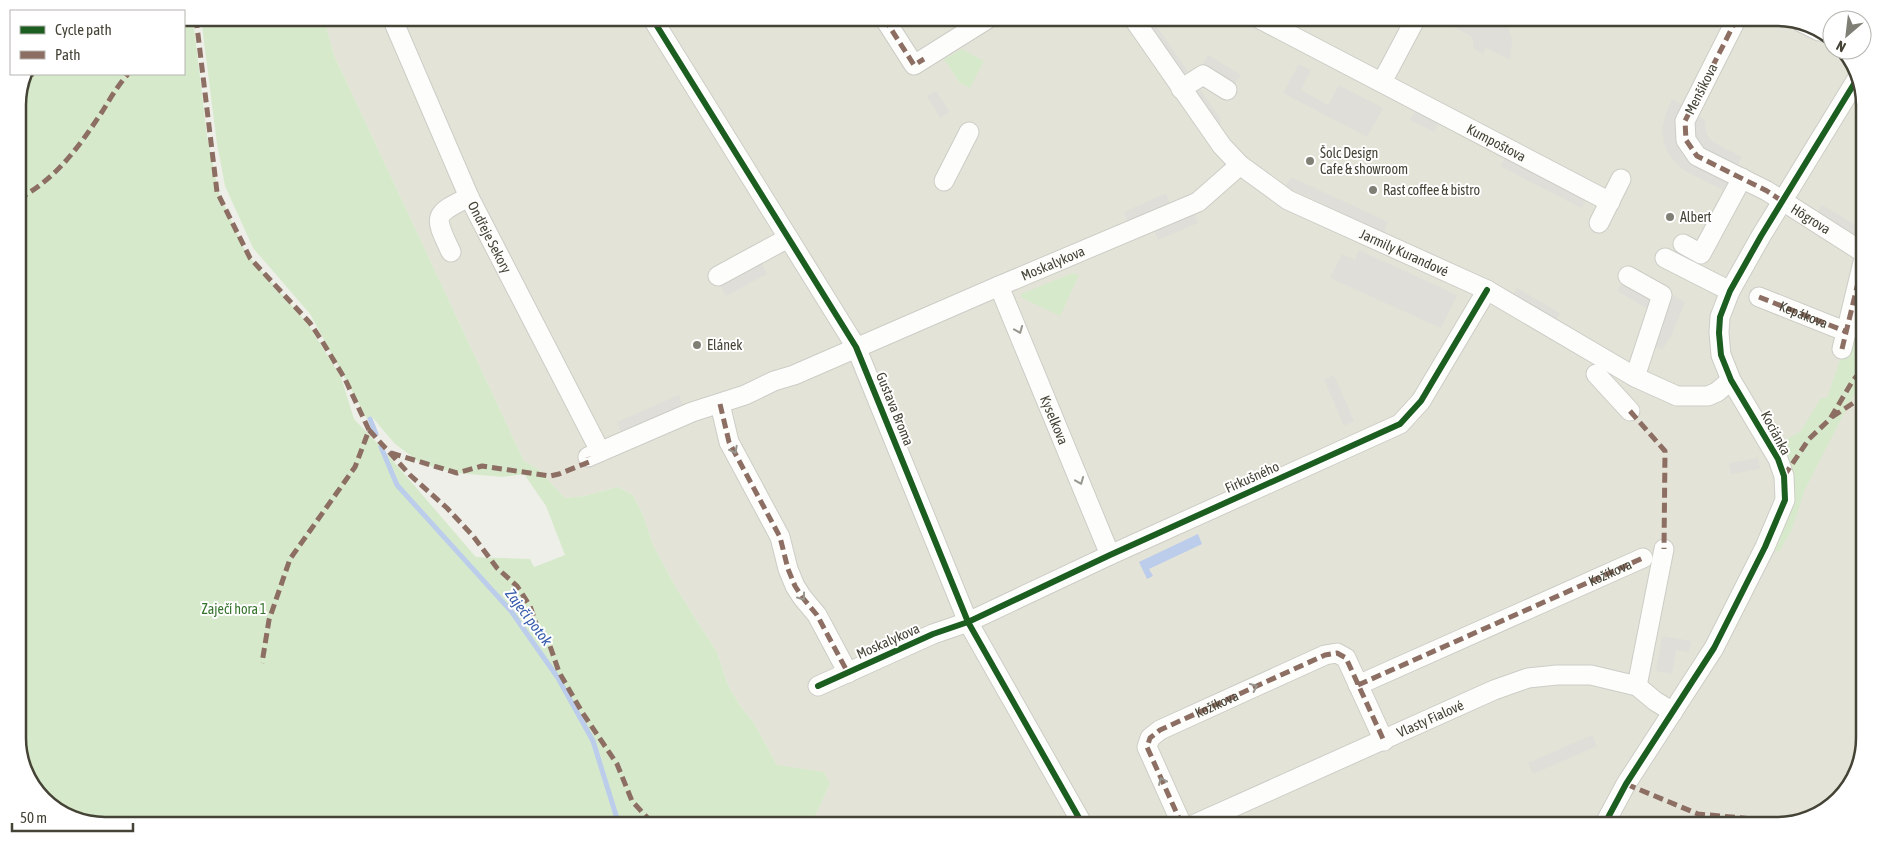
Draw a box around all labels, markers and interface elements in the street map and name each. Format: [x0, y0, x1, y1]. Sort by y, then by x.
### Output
legend [10, 10, 185, 75]
north arrow [1822, 10, 1872, 60]
text: Cycle path [55, 21, 112, 38]
text: N [1833, 37, 1848, 55]
text: Path [55, 46, 81, 63]
street label: Menšíkova [1681, 61, 1721, 117]
street label: Kumpoštova [1464, 121, 1529, 165]
place label: Šolc Design Cafe & showroom [1320, 145, 1408, 177]
marker: Šolc Design Cafe & showroom [1304, 155, 1316, 167]
place label: Rast coffee & bistro [1383, 182, 1480, 198]
marker: Rast coffee & bistro [1367, 184, 1379, 196]
street label: Ondřeje Sekory [465, 199, 515, 276]
street label: Högrova [1788, 200, 1833, 237]
place label: Albert [1680, 209, 1712, 225]
marker: Albert [1664, 211, 1676, 223]
street label: Jarmily Kurandové [1357, 226, 1451, 280]
street label: Moskalykova [1019, 243, 1087, 284]
street label: Kepákova [1777, 298, 1830, 332]
one-way arrow [1013, 326, 1023, 334]
place label: Elánek [707, 337, 743, 353]
marker: Elánek [691, 339, 703, 351]
street label: Gustava Broma [873, 370, 917, 448]
street label: Kyselkova [1037, 393, 1072, 447]
street label: Kociánka [1758, 408, 1794, 458]
one-way arrow [728, 445, 738, 454]
street label: Firkušného [1223, 458, 1281, 496]
one-way arrow [1074, 476, 1084, 485]
street label: Kožíkova [1586, 556, 1634, 589]
water label: Zaječí potok [502, 585, 556, 649]
one-way arrow [797, 591, 805, 600]
park label: Zaječí hora 1 [202, 601, 266, 617]
street label: Moskalykova [854, 620, 922, 662]
one-way arrow [1249, 683, 1258, 694]
street label: Kožíkova [1192, 687, 1241, 721]
street label: Vlasty Fialové [1394, 697, 1466, 740]
one-way arrow [1158, 777, 1169, 786]
scale bar [12, 800, 134, 832]
text: 50 m [20, 809, 47, 826]

